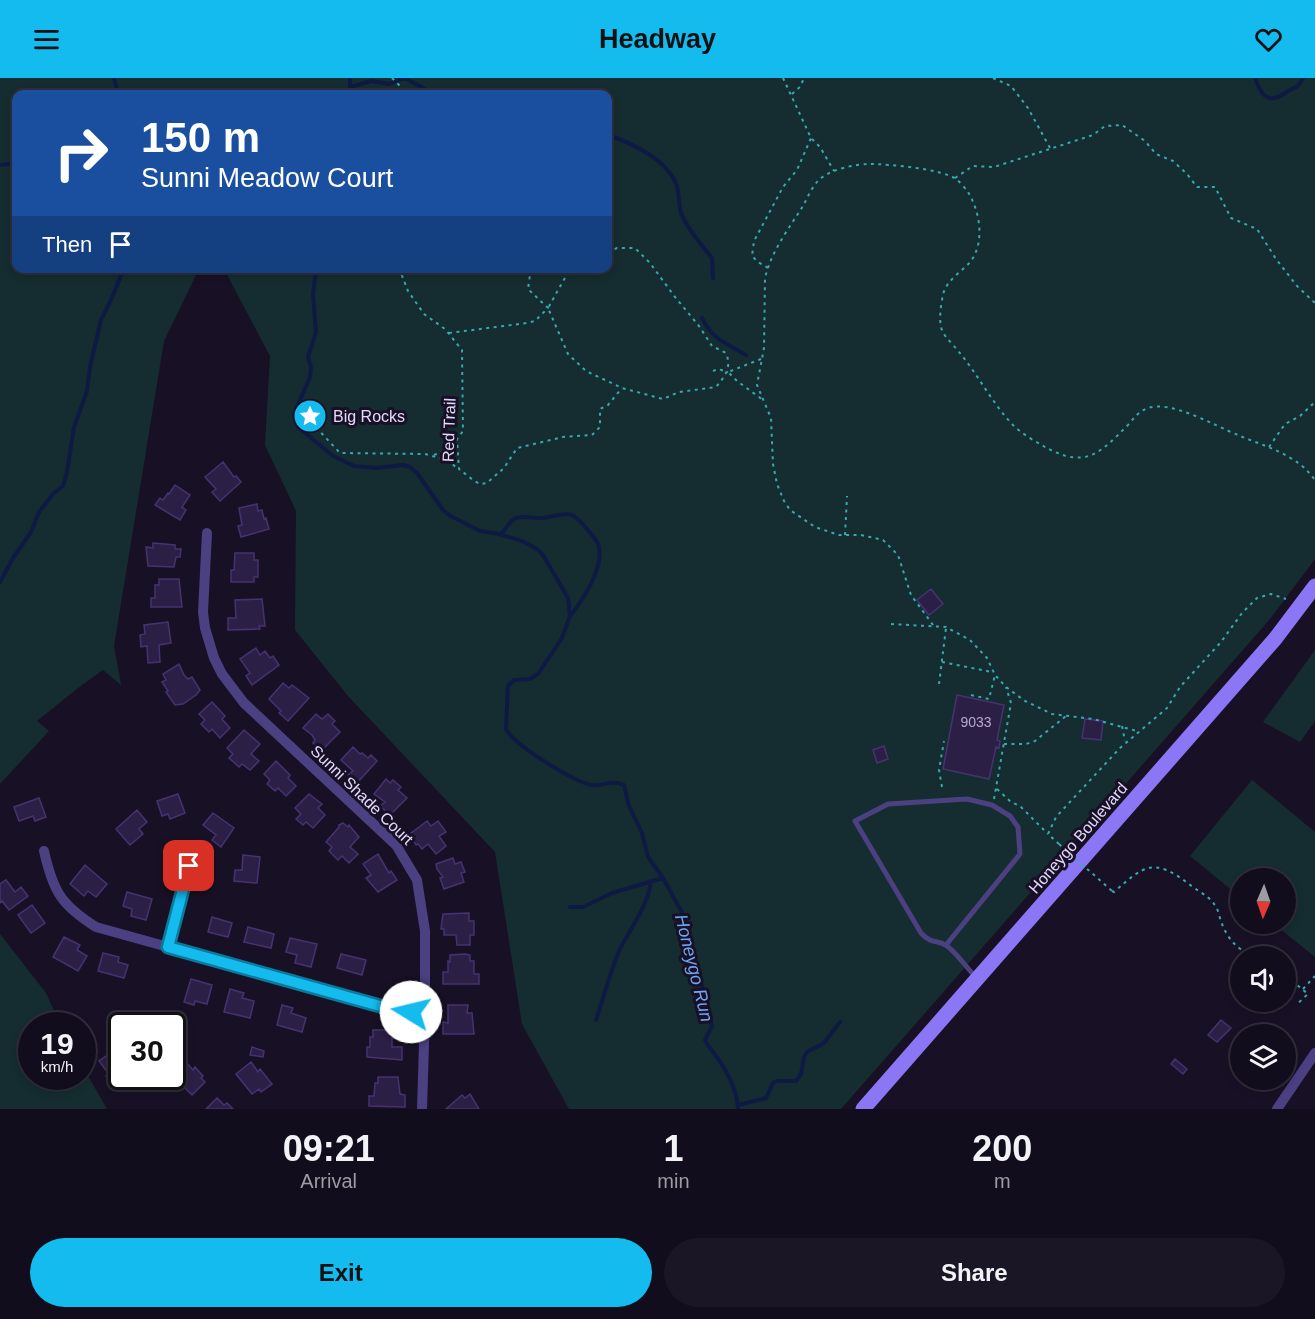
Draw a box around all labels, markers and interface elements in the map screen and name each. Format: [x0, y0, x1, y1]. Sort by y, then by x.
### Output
icon: menu [30, 23, 63, 56]
icon: heart [1252, 23, 1285, 56]
text: Headway [599, 24, 716, 54]
icon: right [42, 114, 120, 192]
text: 150 m [141, 114, 260, 161]
text: Sunni Meadow Court [141, 163, 393, 193]
icon: arrive [104, 228, 137, 261]
text: Then [42, 232, 92, 257]
place icon: Big Rocks [292, 398, 328, 434]
street label: Red Trail [439, 398, 459, 462]
place label: Big Rocks [333, 408, 405, 425]
house number: 9033 [960, 714, 992, 730]
street label: Sunni Shade Court [307, 742, 417, 848]
street label: Honeygo Boulevard [1025, 779, 1131, 897]
pin [163, 840, 214, 891]
icon: arrive [172, 849, 205, 882]
north arrow [1230, 868, 1296, 934]
map controls [1230, 868, 1296, 1090]
water label: Honeygo Run [671, 912, 717, 1024]
button: sound [1230, 946, 1296, 1012]
position arrow [379, 980, 443, 1044]
speed limit sign: 30 [108, 1012, 186, 1090]
button: layers [1230, 1024, 1296, 1090]
text: 19 [40, 1027, 74, 1060]
text: km/h [41, 1058, 73, 1075]
text: 09:21 [283, 1128, 375, 1169]
text: 1 [663, 1128, 683, 1169]
text: 200 [972, 1128, 1032, 1169]
text: Arrival [300, 1170, 357, 1192]
text: min [657, 1170, 690, 1192]
text: m [994, 1170, 1011, 1192]
button: Exit [30, 1238, 652, 1307]
button: Share [664, 1238, 1285, 1307]

